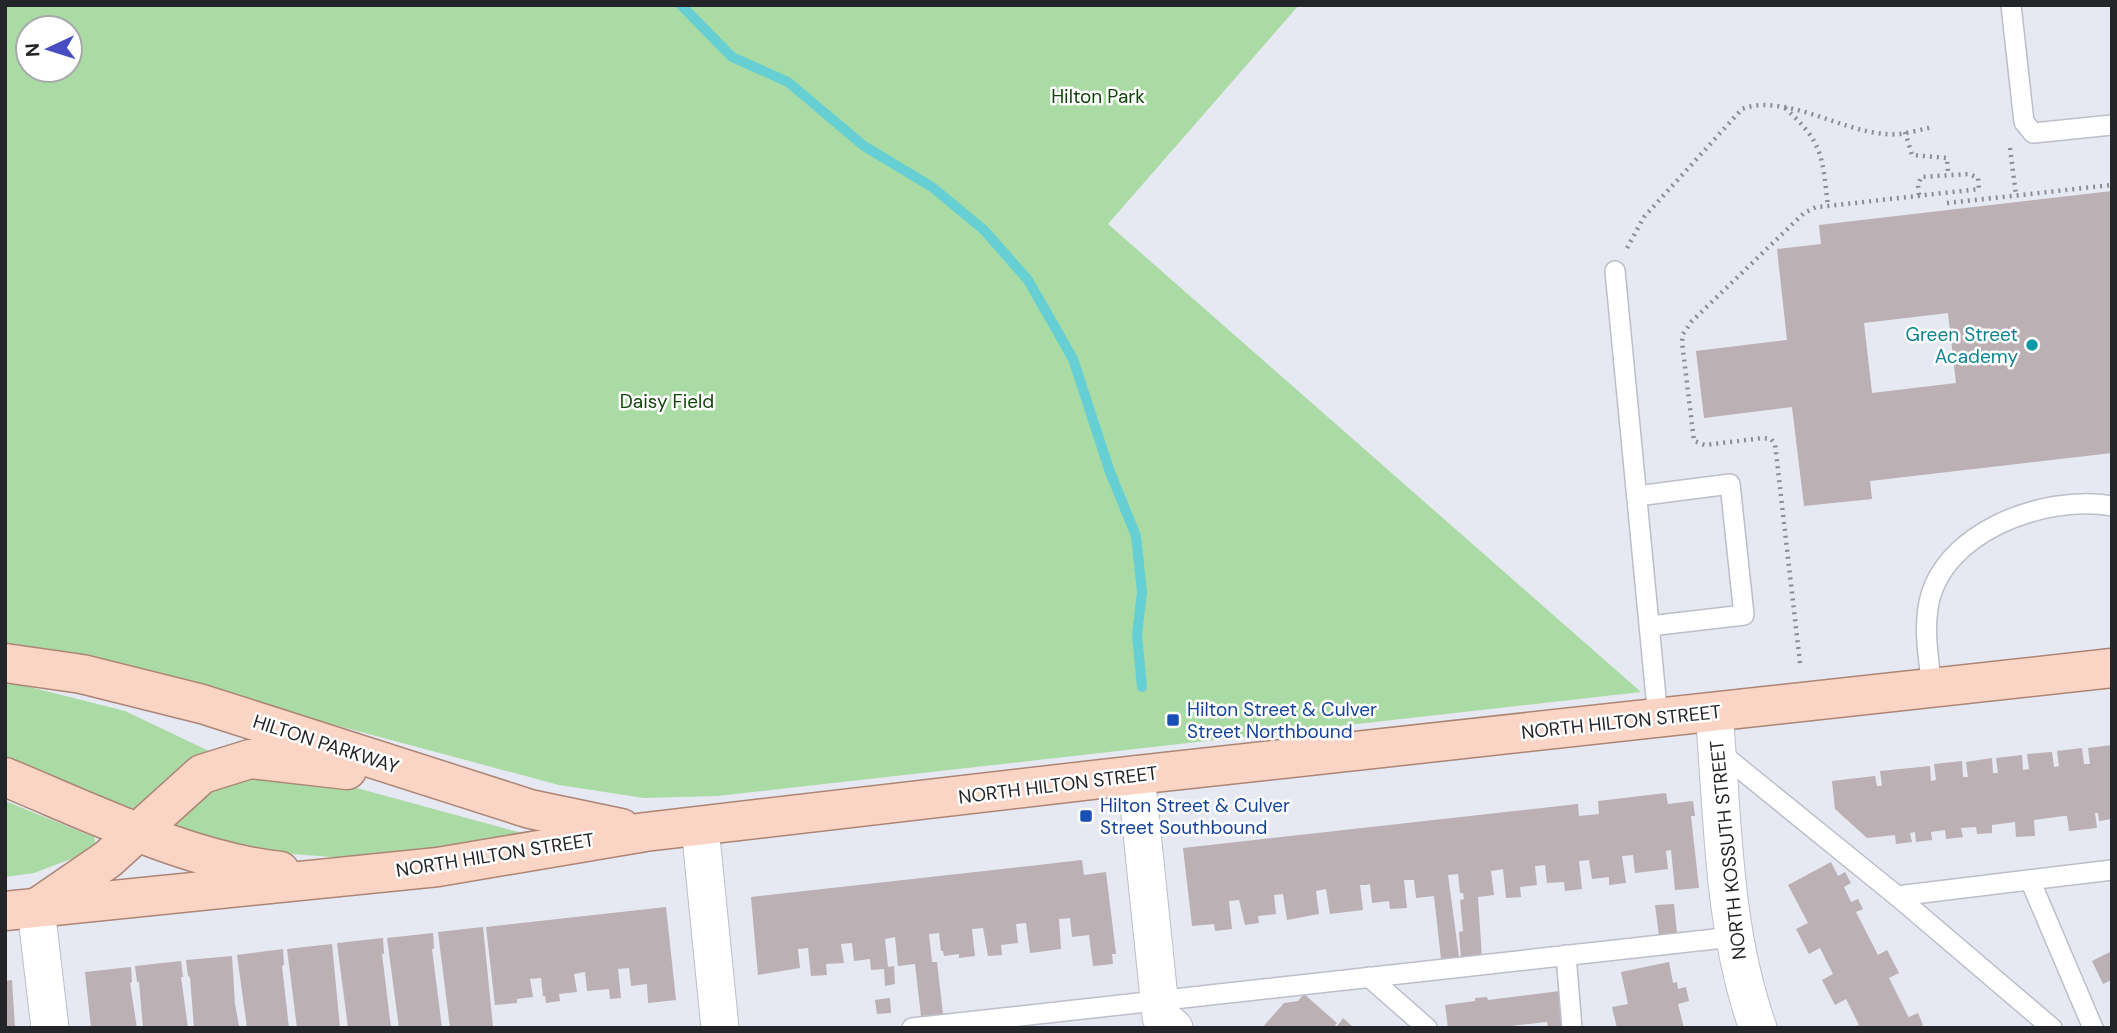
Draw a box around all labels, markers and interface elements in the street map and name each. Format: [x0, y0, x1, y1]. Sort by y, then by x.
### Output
north arrow [14, 14, 84, 84]
text: N [20, 42, 45, 58]
park label: Hilton Park [1051, 84, 1145, 109]
place label: Green Street Academy [1906, 322, 2018, 369]
marker: Green Street Academy [2024, 337, 2040, 353]
park label: Daisy Field [620, 389, 714, 414]
place label: Hilton Street & Culver Street Northbound [1187, 697, 1377, 744]
street label: NORTH HILTON STREET [1520, 699, 1722, 745]
street label: HILTON PARKWAY [250, 709, 402, 779]
marker: Hilton Street & Culver Street Northbound [1165, 712, 1181, 728]
street label: NORTH KOSSUTH STREET [1704, 739, 1752, 961]
street label: NORTH HILTON STREET [957, 760, 1159, 810]
place label: Hilton Street & Culver Street Southbound [1100, 793, 1290, 840]
marker: Hilton Street & Culver Street Southbound [1078, 808, 1094, 824]
street label: NORTH HILTON STREET [394, 827, 596, 883]

